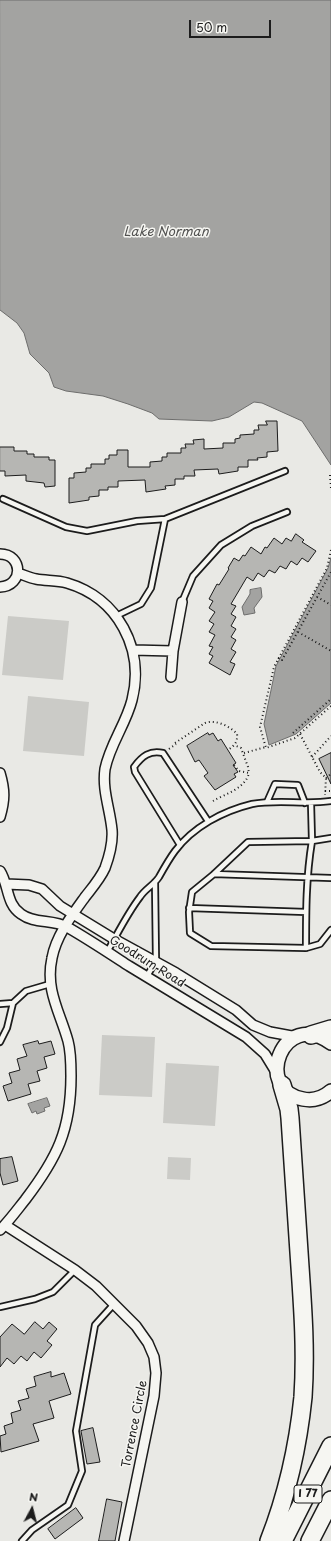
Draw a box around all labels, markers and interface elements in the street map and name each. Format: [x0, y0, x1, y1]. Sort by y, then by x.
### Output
scale bar [191, 12, 273, 38]
text: 50 m [196, 18, 227, 36]
water label: Lake Norman [124, 224, 208, 240]
street label: Goodrum Road [107, 933, 187, 991]
street label: Torrence Circle [119, 1379, 151, 1469]
road number: I 77 [294, 1485, 322, 1503]
text: N [28, 1488, 39, 1506]
north arrow [12, 1489, 52, 1529]

